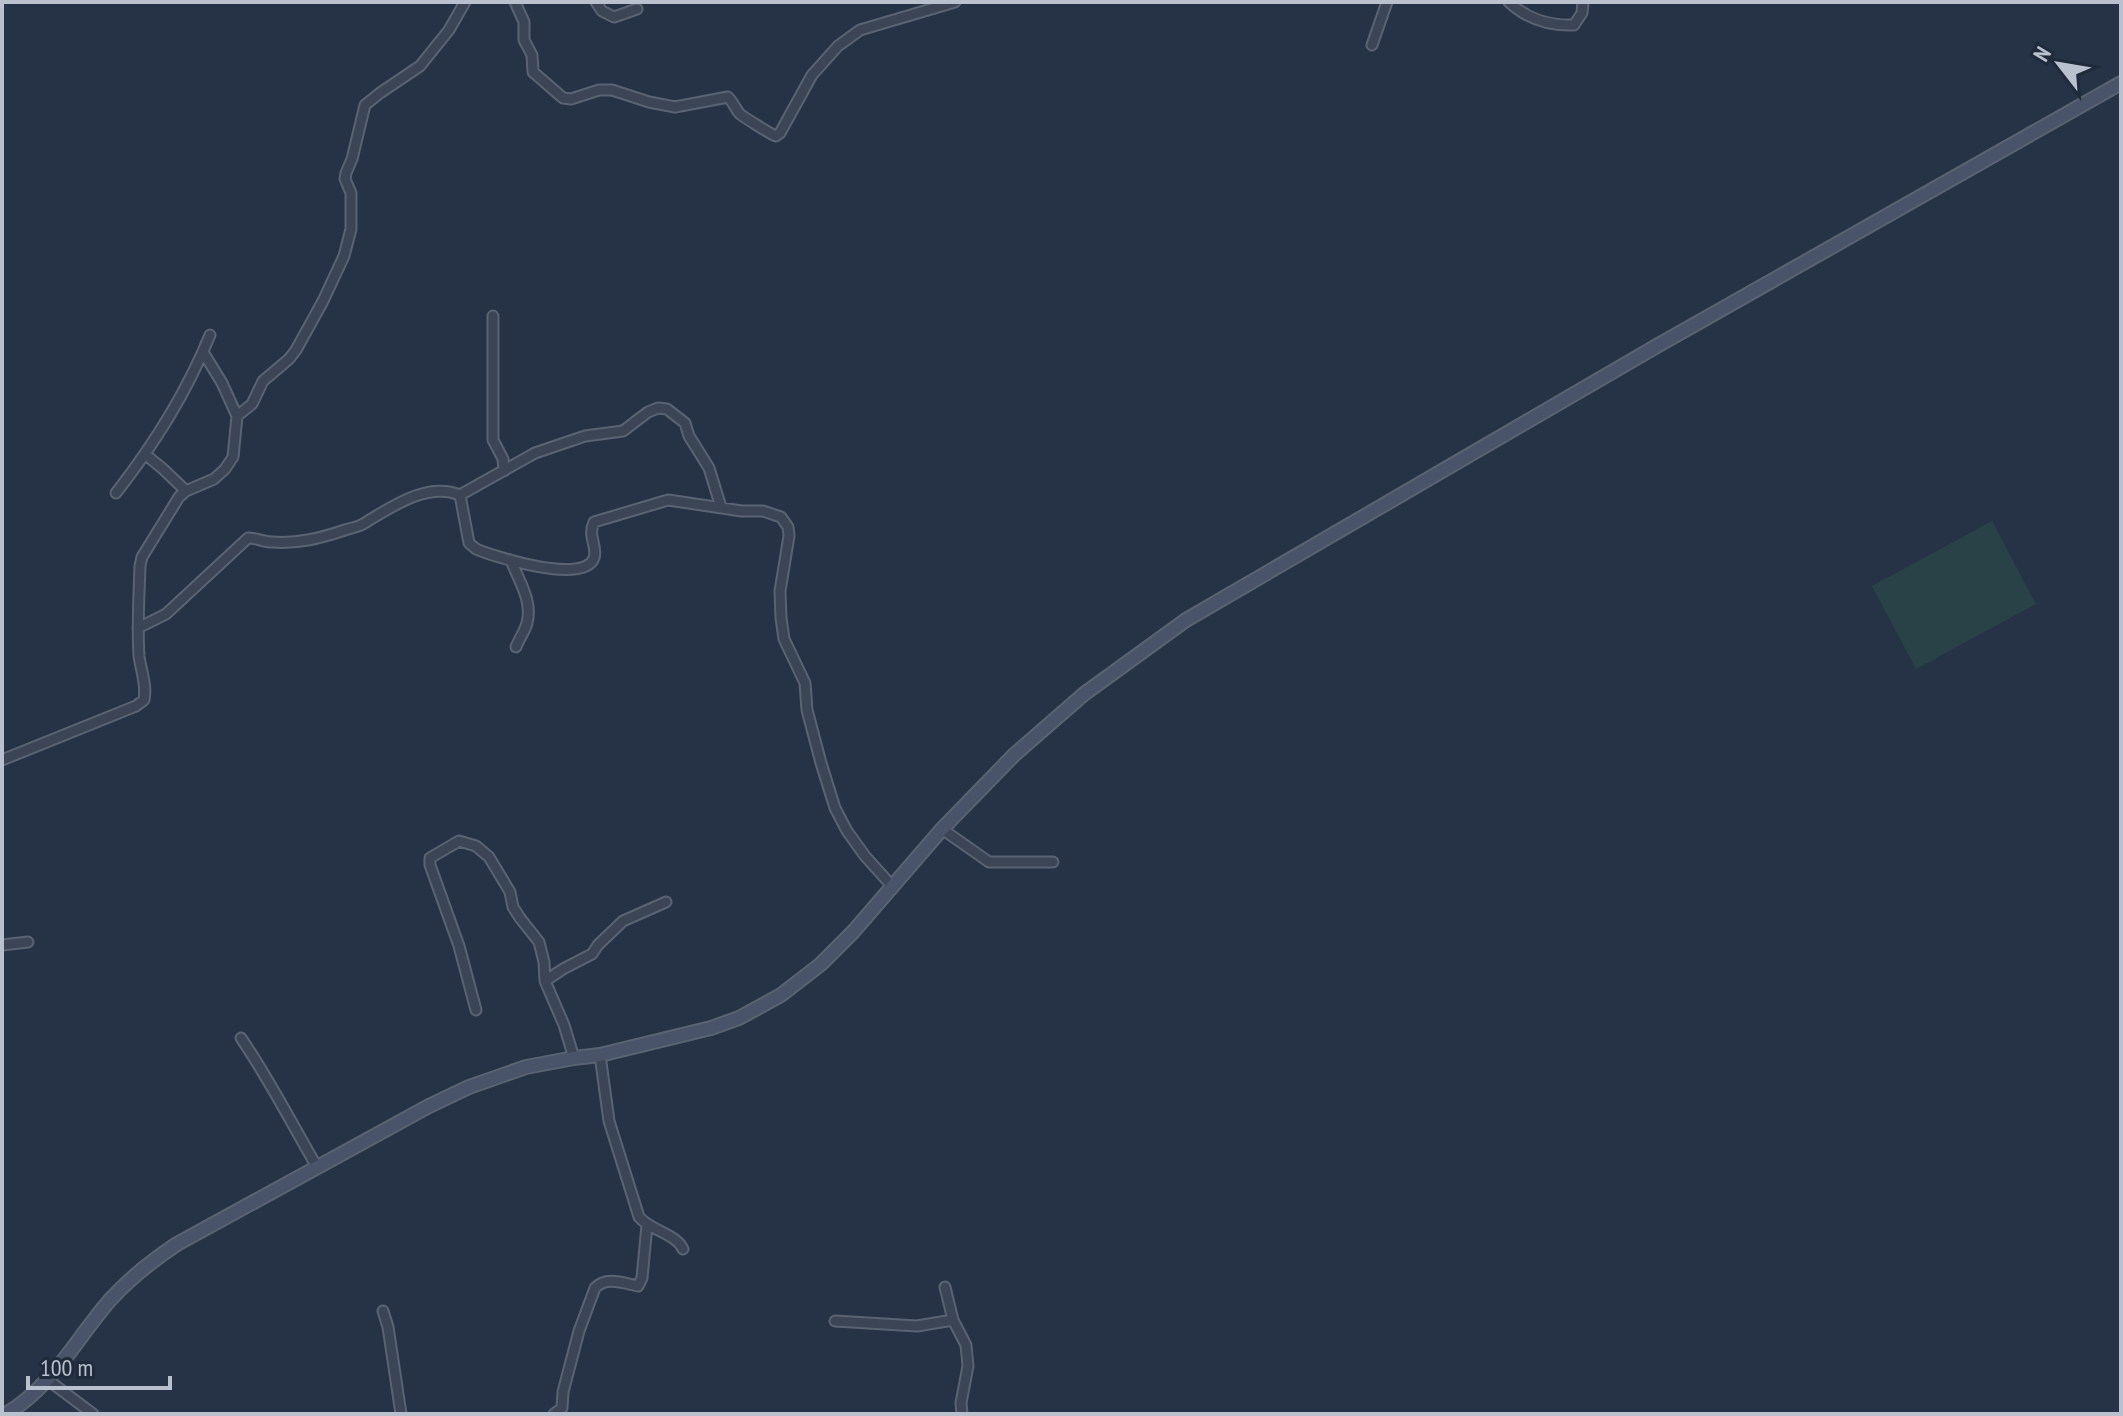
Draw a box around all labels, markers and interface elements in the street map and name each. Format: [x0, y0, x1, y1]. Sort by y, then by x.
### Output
north arrow [2019, 24, 2099, 104]
text: N [2027, 41, 2057, 66]
scale bar [28, 1340, 170, 1390]
text: 100 m [40, 1352, 93, 1383]

